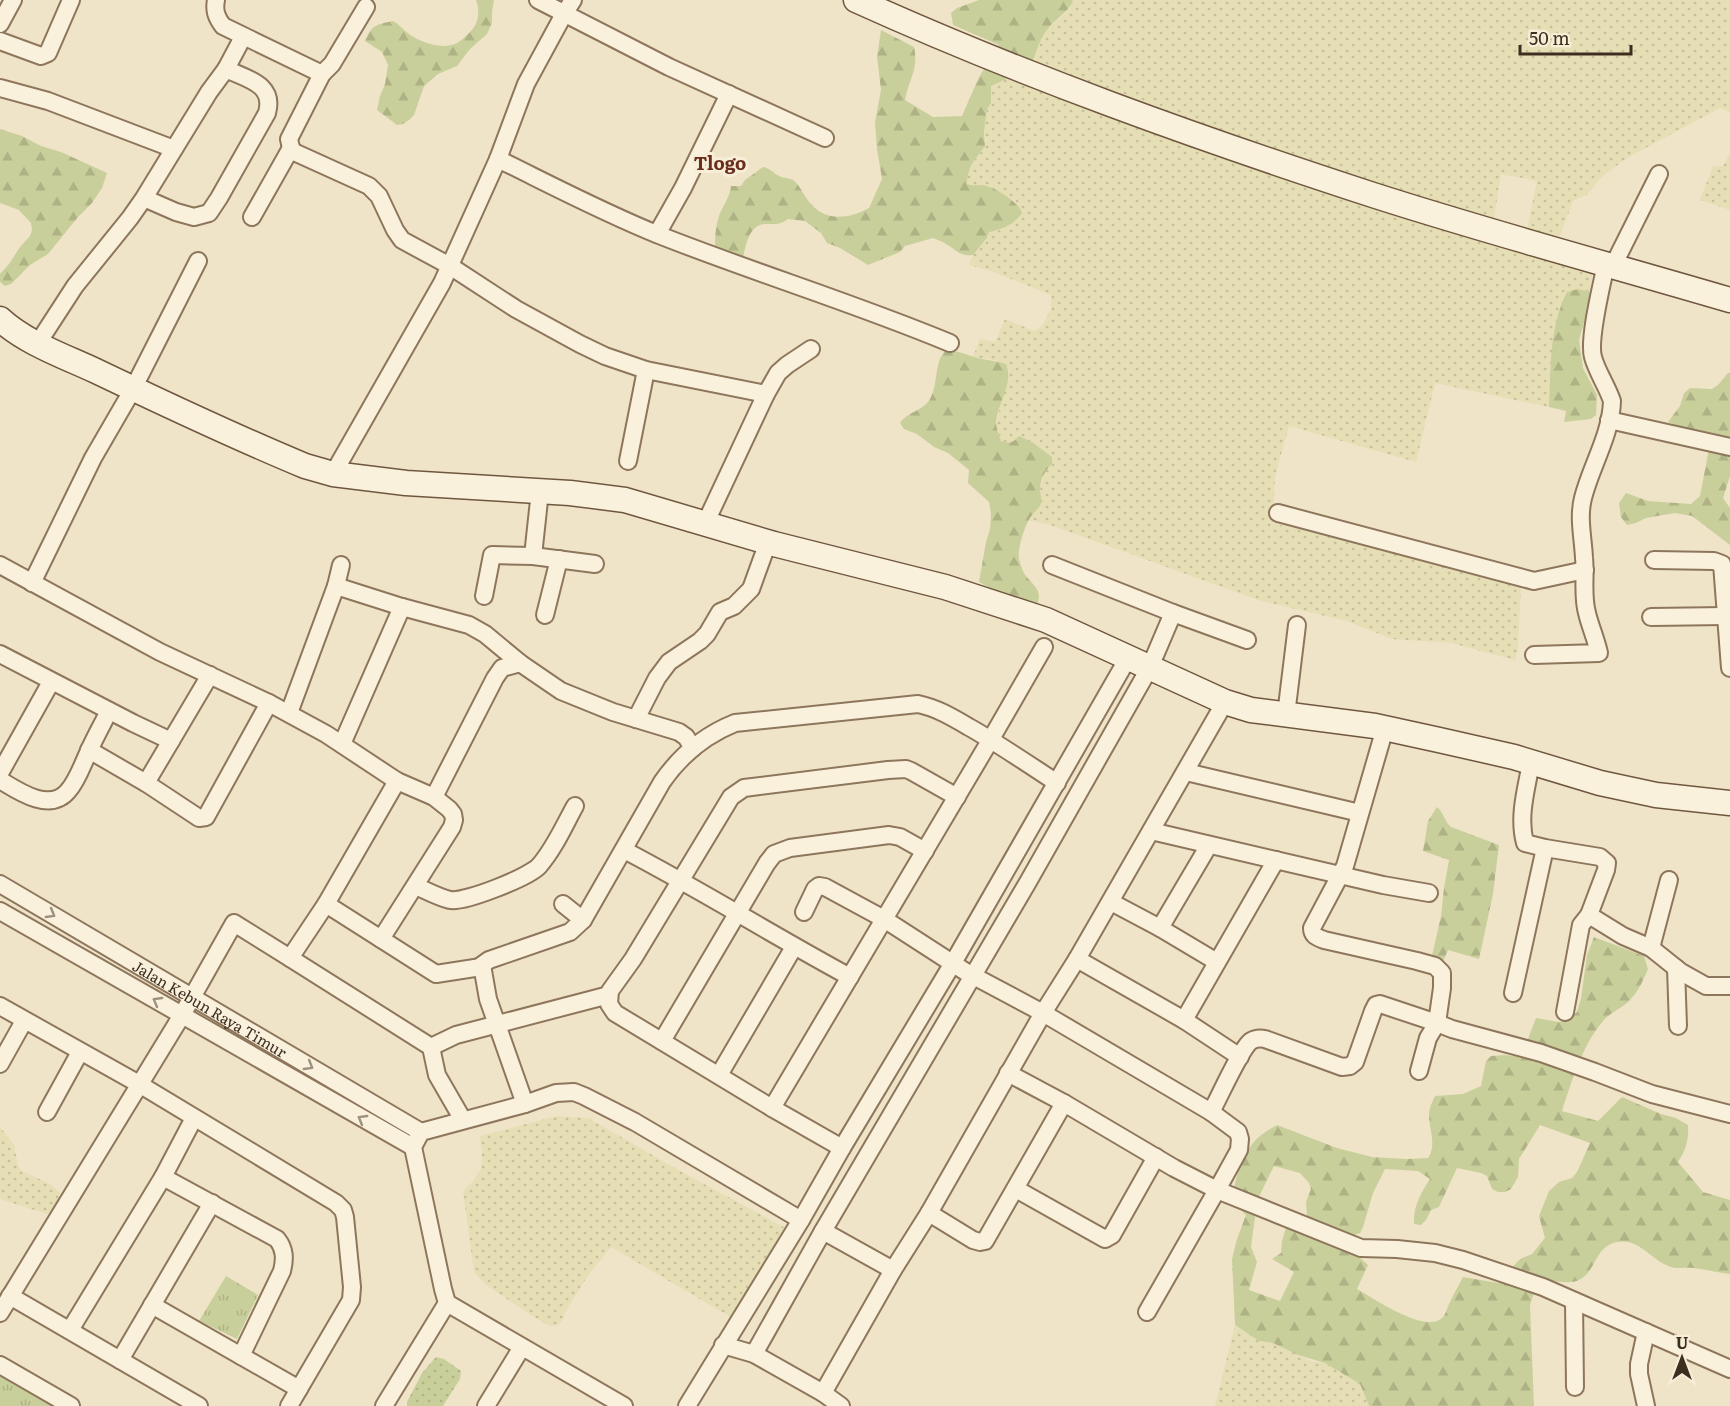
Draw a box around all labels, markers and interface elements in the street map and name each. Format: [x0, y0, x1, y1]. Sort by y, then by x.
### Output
scale bar [1520, 18, 1631, 56]
text: 50 m [1529, 24, 1570, 51]
district label: Tlogo [694, 149, 746, 176]
one-way arrow [44, 906, 55, 918]
street label: Jalan Kebun Raya Timur [129, 953, 292, 1062]
one-way arrow [153, 996, 163, 1008]
one-way arrow [303, 1058, 313, 1070]
one-way arrow [358, 1114, 368, 1126]
north arrow [1652, 1328, 1712, 1388]
text: U [1676, 1330, 1689, 1354]

